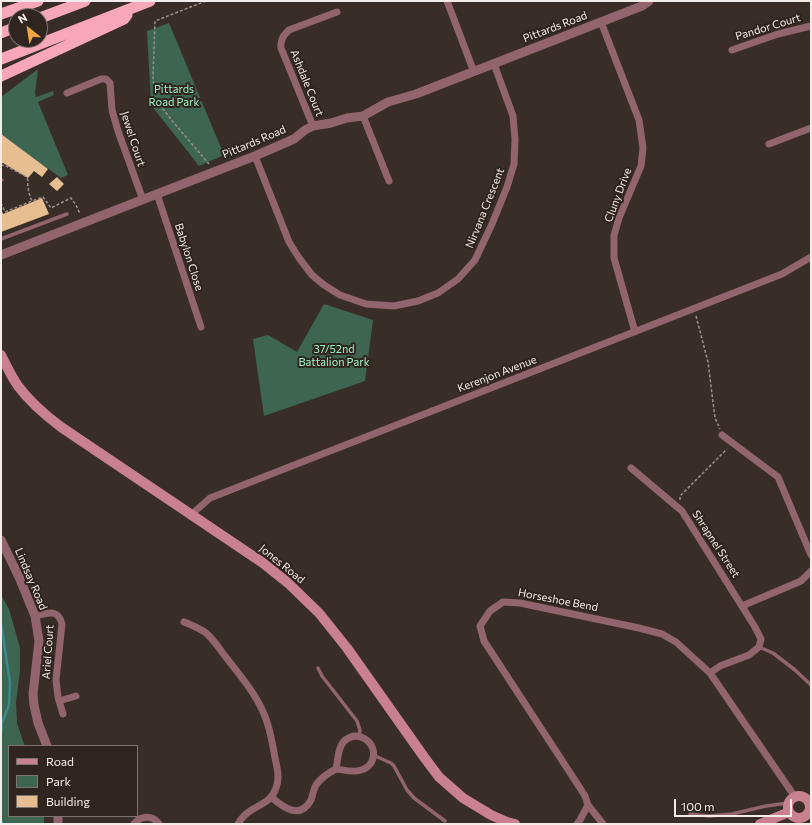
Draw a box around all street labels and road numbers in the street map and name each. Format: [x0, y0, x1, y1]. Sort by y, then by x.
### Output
street label: Pittards Road [521, 9, 589, 45]
street label: Pandor Court [734, 11, 802, 43]
street label: Ashdale Court [288, 48, 326, 118]
street label: Jewel Court [118, 110, 148, 168]
street label: Pittards Road [220, 123, 288, 161]
street label: Nirvana Crescent [463, 166, 507, 250]
street label: Cluny Drive [602, 166, 634, 224]
street label: Babylon Close [172, 222, 206, 292]
street label: Kerenjon Avenue [456, 353, 538, 395]
street label: Shrapnel Street [689, 508, 743, 580]
street label: Jones Road [257, 542, 307, 586]
street label: Lindsay Road [12, 546, 50, 612]
street label: Horseshoe Bend [517, 586, 599, 614]
street label: Ariel Court [40, 624, 56, 680]

